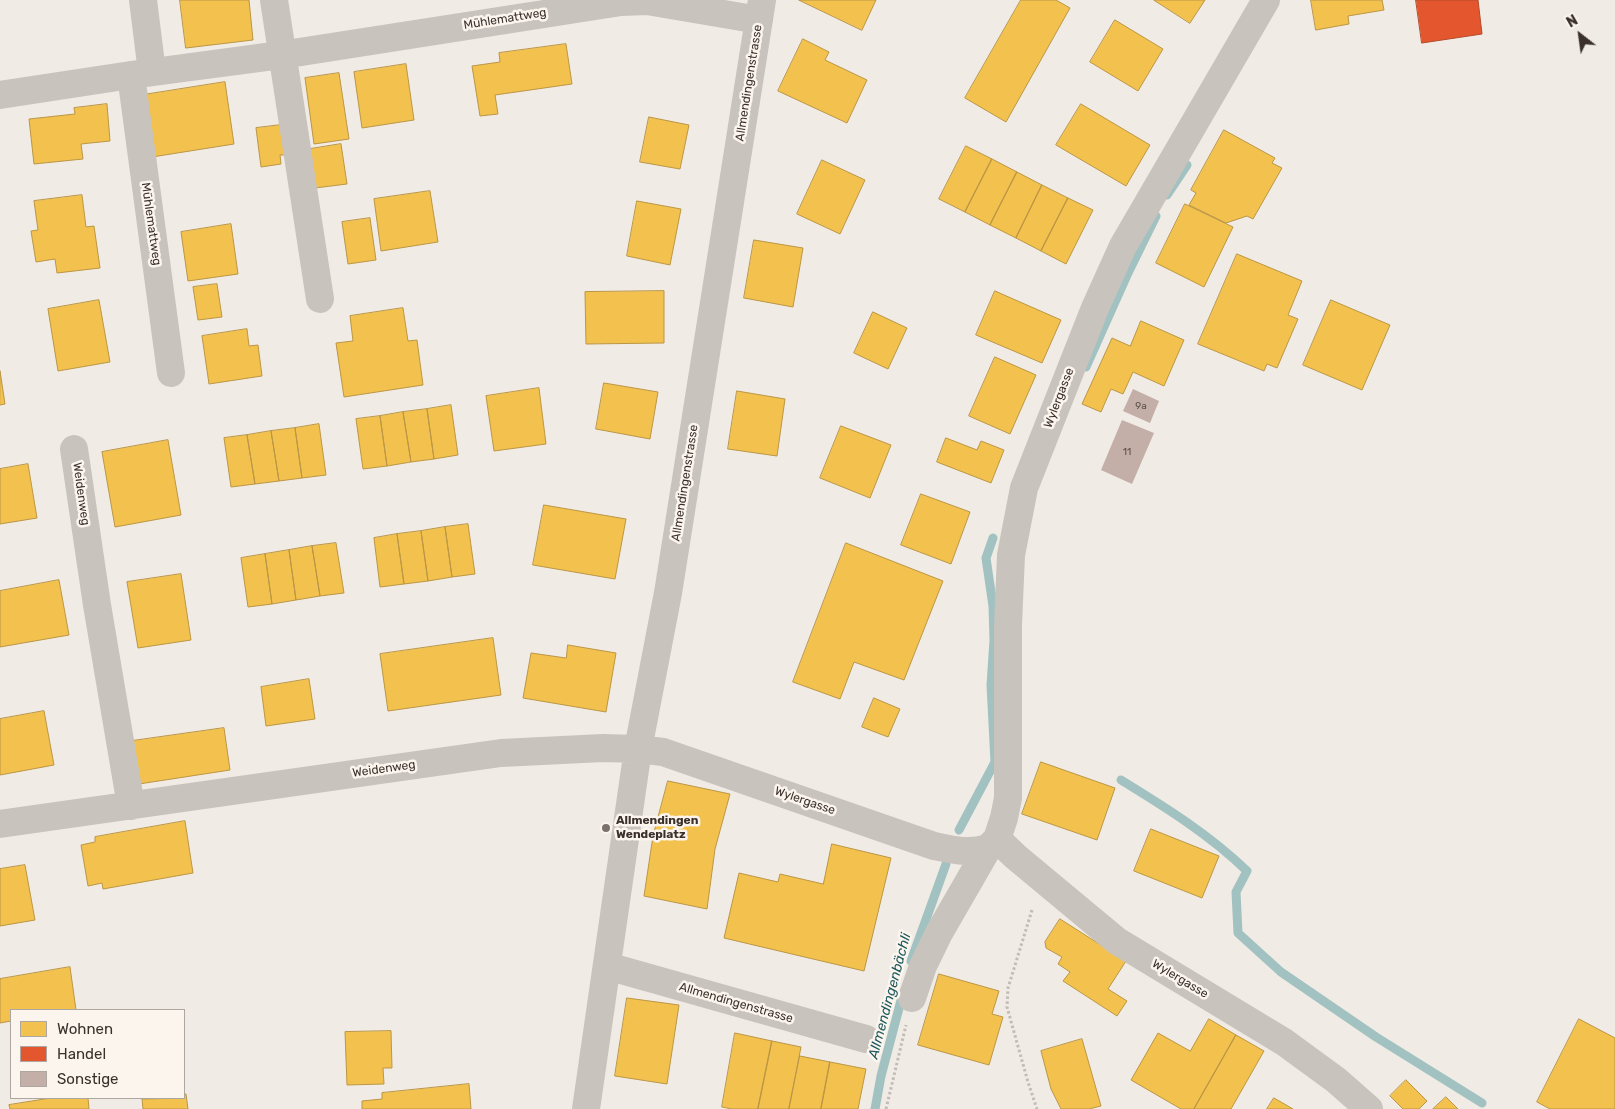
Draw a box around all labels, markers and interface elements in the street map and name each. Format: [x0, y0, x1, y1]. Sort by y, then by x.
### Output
street label: Mühlemattweg [463, 5, 547, 33]
north arrow [1555, 10, 1605, 60]
text: N [1564, 12, 1581, 31]
street label: Allmendingenstrasse [733, 24, 765, 142]
street label: Mühlemattweg [138, 182, 164, 266]
street label: Wylergasse [1041, 366, 1077, 430]
house number: 9a [1135, 400, 1147, 412]
street label: Allmendingenstrasse [669, 424, 701, 542]
house number: 11 [1123, 446, 1131, 458]
street label: Weidenweg [69, 462, 93, 526]
street label: Weidenweg [352, 757, 416, 781]
street label: Wylergasse [773, 784, 837, 818]
place label: Allmendingen Wendeplatz [616, 814, 698, 842]
marker: Allmendingen Wendeplatz [600, 822, 612, 834]
water label: Allmendingenbächli [865, 931, 915, 1061]
street label: Wylergasse [1149, 957, 1211, 1001]
street label: Allmendingenstrasse [677, 980, 795, 1026]
legend [10, 1009, 185, 1099]
text: Wohnen [57, 1020, 113, 1038]
text: Handel [57, 1045, 106, 1063]
text: Sonstige [57, 1070, 119, 1088]

